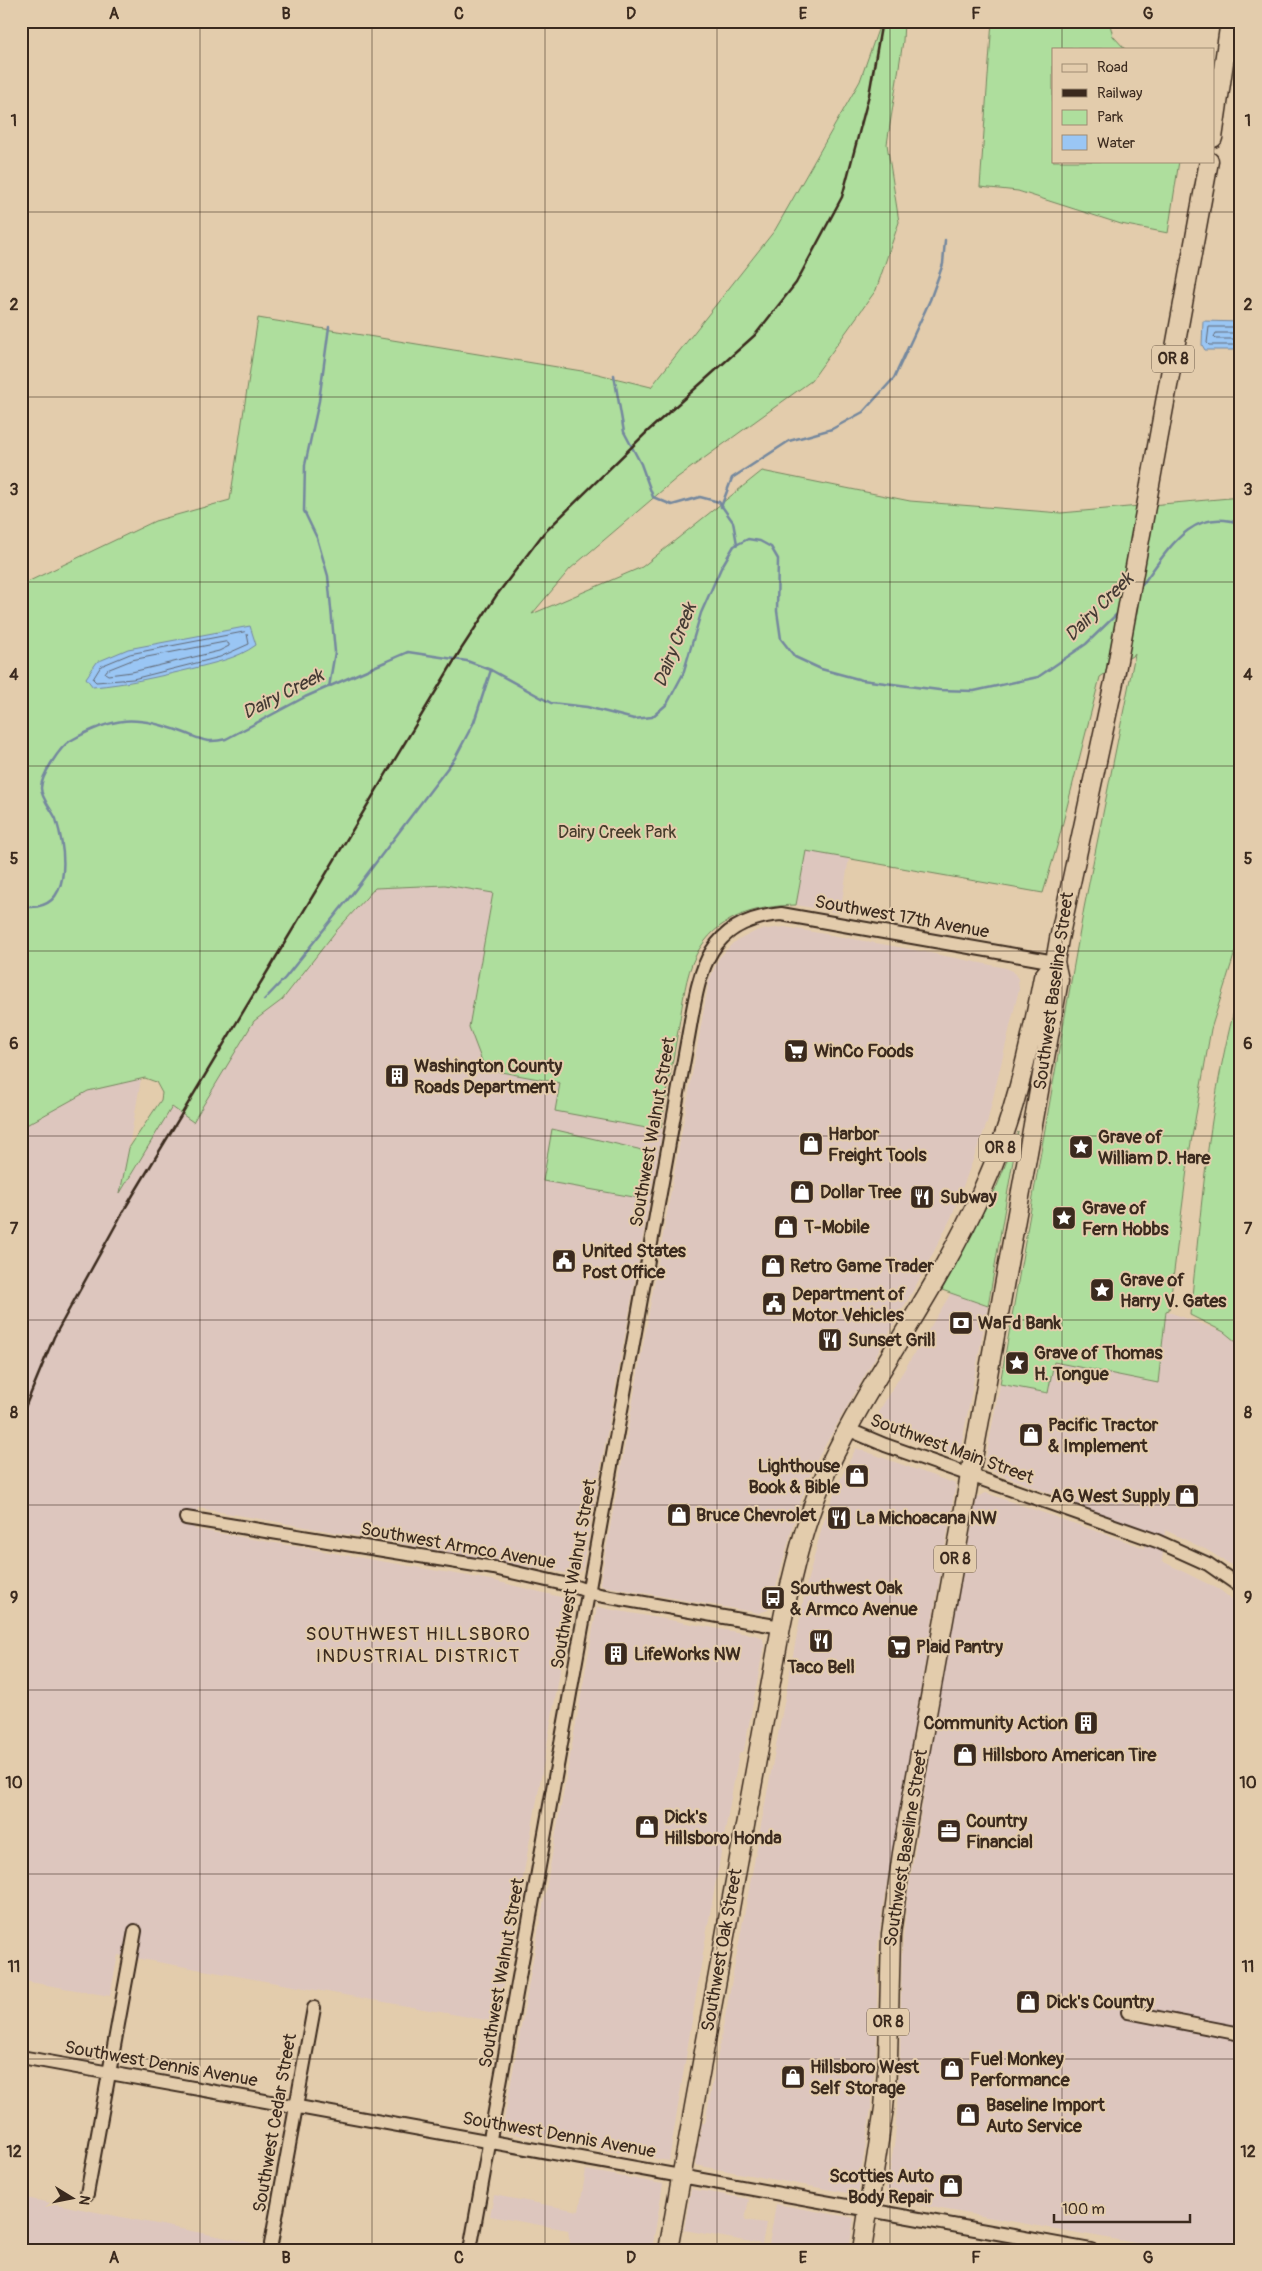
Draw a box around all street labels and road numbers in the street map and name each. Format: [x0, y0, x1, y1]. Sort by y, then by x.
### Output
road number: OR 8 [1152, 346, 1194, 372]
street label: Southwest 17th Avenue [813, 890, 991, 944]
street label: Southwest Baseline Street [1029, 890, 1079, 1091]
street label: Southwest Walnut Street [625, 1035, 681, 1229]
road number: OR 8 [979, 1134, 1021, 1162]
street label: Southwest Main Street [867, 1409, 1038, 1490]
street label: Southwest Walnut Street [546, 1477, 602, 1671]
street label: Southwest Armco Avenue [359, 1518, 557, 1574]
road number: OR 8 [934, 1546, 976, 1572]
street label: Southwest Baseline Street [879, 1747, 933, 1948]
street label: Southwest Oak Street [696, 1866, 748, 2033]
street label: Southwest Walnut Street [474, 1876, 530, 2070]
road number: OR 8 [867, 2008, 909, 2035]
street label: Southwest Cedar Street [248, 2031, 302, 2214]
street label: Southwest Dennis Avenue [63, 2036, 260, 2092]
street label: Southwest Dennis Avenue [461, 2107, 658, 2163]

